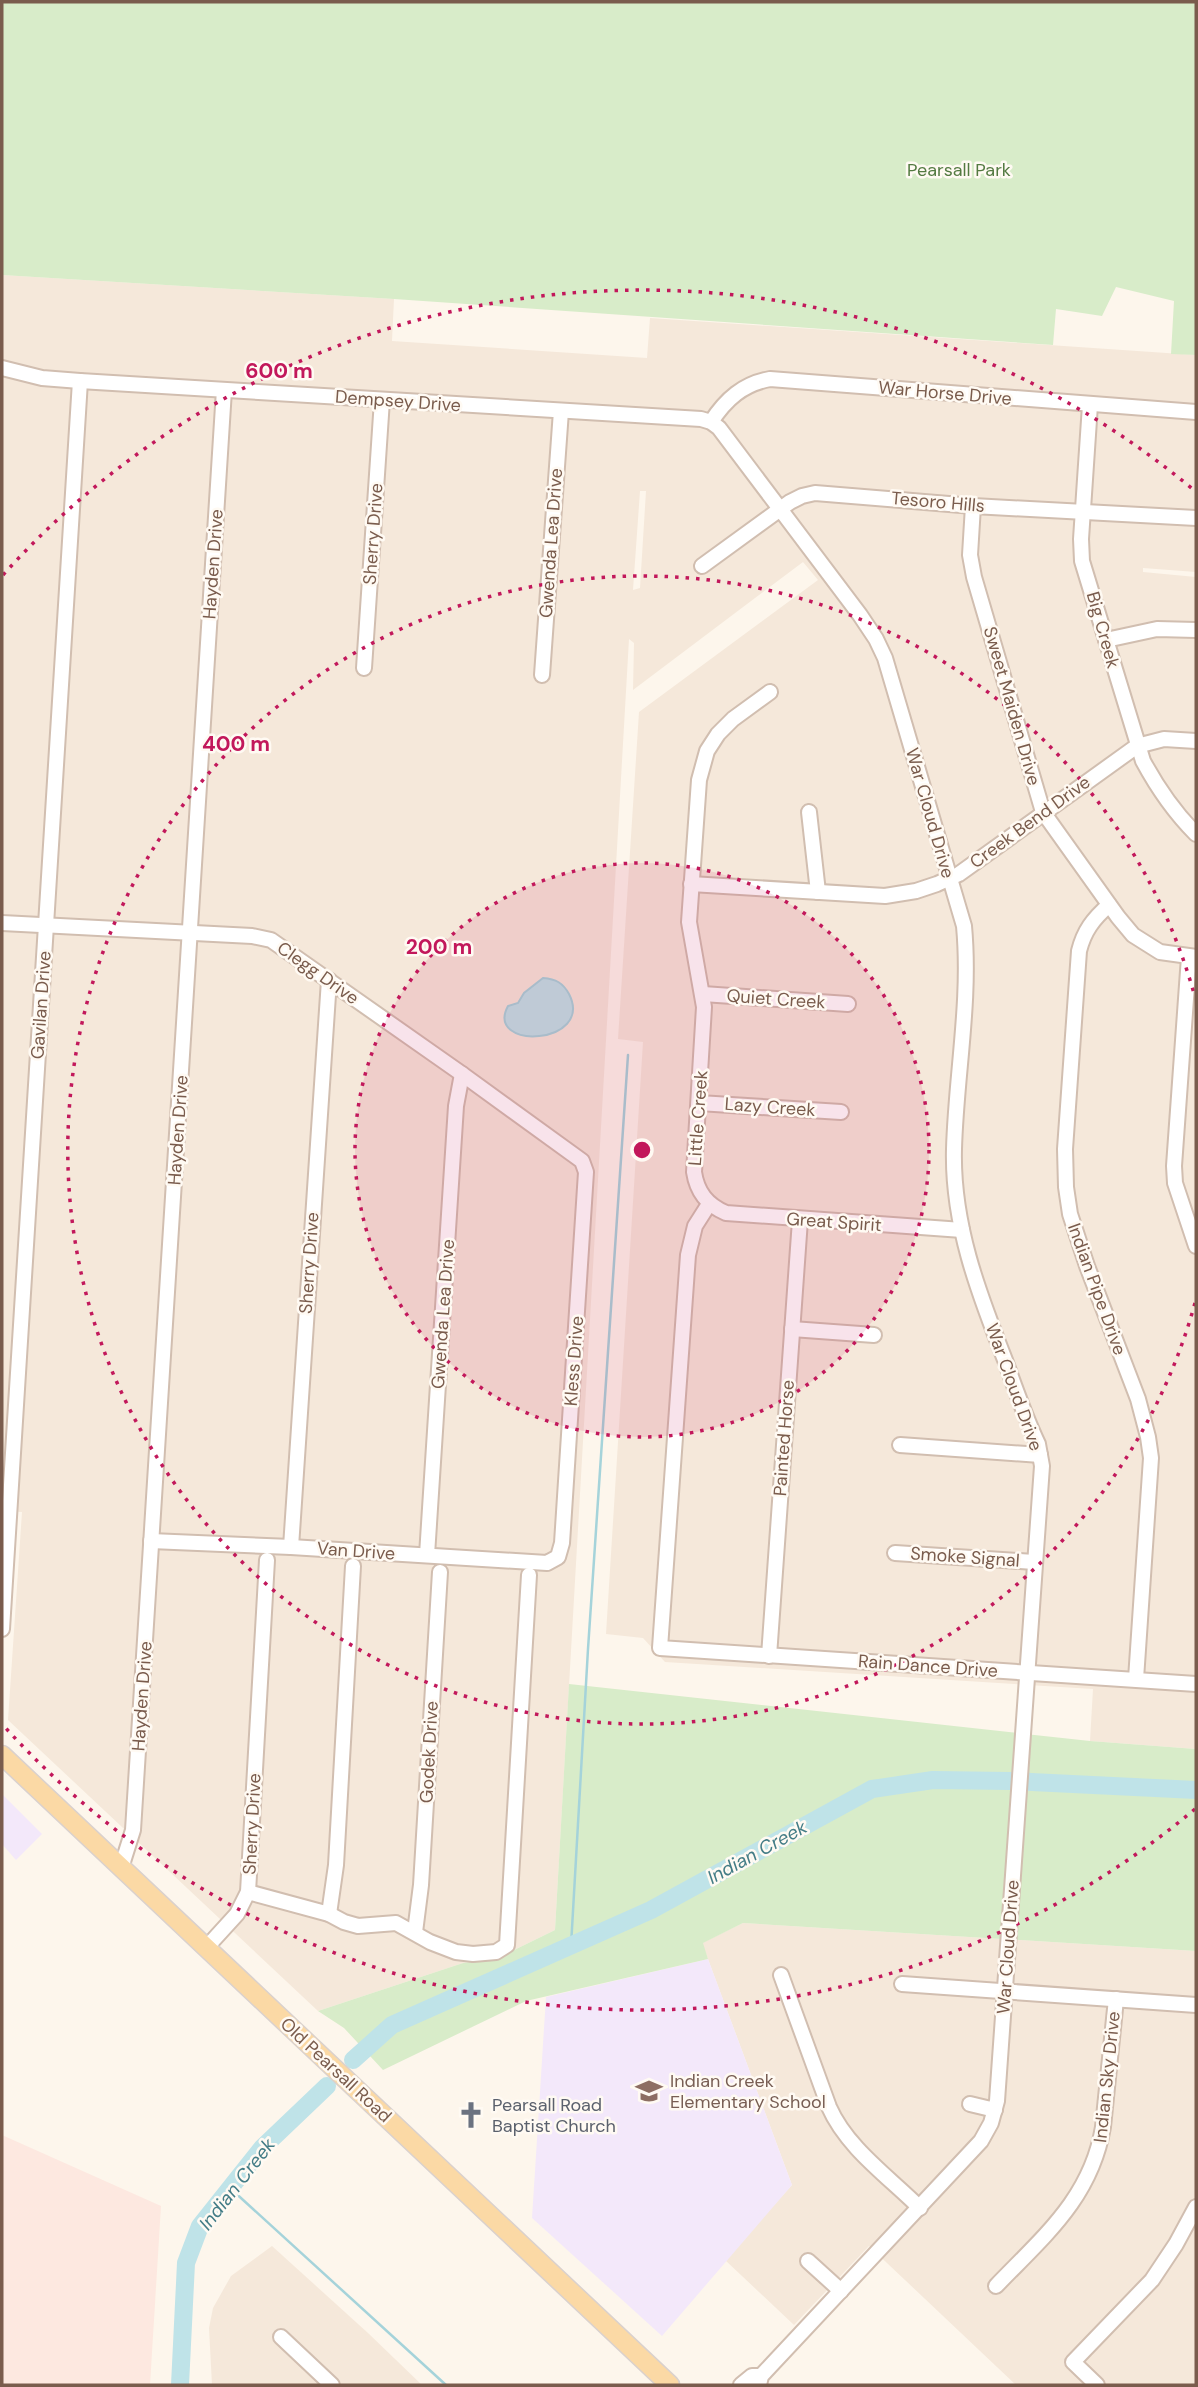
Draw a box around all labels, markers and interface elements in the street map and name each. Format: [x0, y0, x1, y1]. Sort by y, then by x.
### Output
park label: Pearsall Park [907, 158, 1011, 182]
text: 600 m [245, 357, 313, 385]
street label: War Horse Drive [877, 375, 1013, 411]
street label: Dempsey Drive [334, 385, 462, 417]
street label: Gwenda Lea Drive [534, 467, 568, 619]
street label: Sherry Drive [357, 482, 389, 586]
street label: Tesoro Hills [890, 486, 986, 518]
street label: Hayden Drive [197, 508, 229, 620]
street label: Big Creek [1081, 589, 1125, 671]
street label: Sweet Maiden Drive [978, 624, 1046, 788]
text: 400 m [202, 730, 270, 758]
street label: War Cloud Drive [900, 745, 960, 881]
street label: Creek Bend Drive [965, 770, 1095, 874]
text: 200 m [406, 933, 472, 961]
street label: Clegg Drive [272, 936, 364, 1010]
street label: Gavilan Drive [25, 950, 57, 1060]
street label: Quiet Creek [726, 984, 826, 1014]
street label: Little Creek [683, 1069, 713, 1167]
street label: Hayden Drive [162, 1074, 194, 1186]
street label: Lazy Creek [724, 1092, 816, 1122]
centre of rings [630, 1138, 654, 1162]
street label: Great Spirit [785, 1207, 883, 1237]
street label: Sherry Drive [293, 1211, 325, 1315]
street label: Indian Pipe Drive [1062, 1220, 1132, 1358]
street label: Gwenda Lea Drive [426, 1238, 460, 1390]
street label: Kless Drive [559, 1315, 589, 1407]
street label: War Cloud Drive [980, 1320, 1048, 1454]
street label: Painted Horse [768, 1379, 800, 1497]
street label: Van Drive [316, 1536, 396, 1566]
street label: Smoke Signal [910, 1541, 1020, 1573]
street label: Hayden Drive [126, 1640, 158, 1752]
street label: Rain Dance Drive [857, 1649, 999, 1683]
street label: Godek Drive [414, 1700, 444, 1804]
street label: Sherry Drive [237, 1773, 267, 1875]
water label: Indian Creek [703, 1814, 812, 1890]
street label: War Cloud Drive [991, 1879, 1025, 2015]
street label: Indian Sky Drive [1088, 2010, 1126, 2144]
street label: Old Pearsall Road [275, 2012, 397, 2128]
place label: Indian Creek Elementary School [670, 2069, 826, 2114]
school or university icon: Indian Creek Elementary School [634, 2076, 664, 2106]
place label: Pearsall Road Baptist Church [492, 2093, 616, 2138]
church icon: Pearsall Road Baptist Church [456, 2100, 486, 2130]
water label: Indian Creek [193, 2133, 281, 2235]

